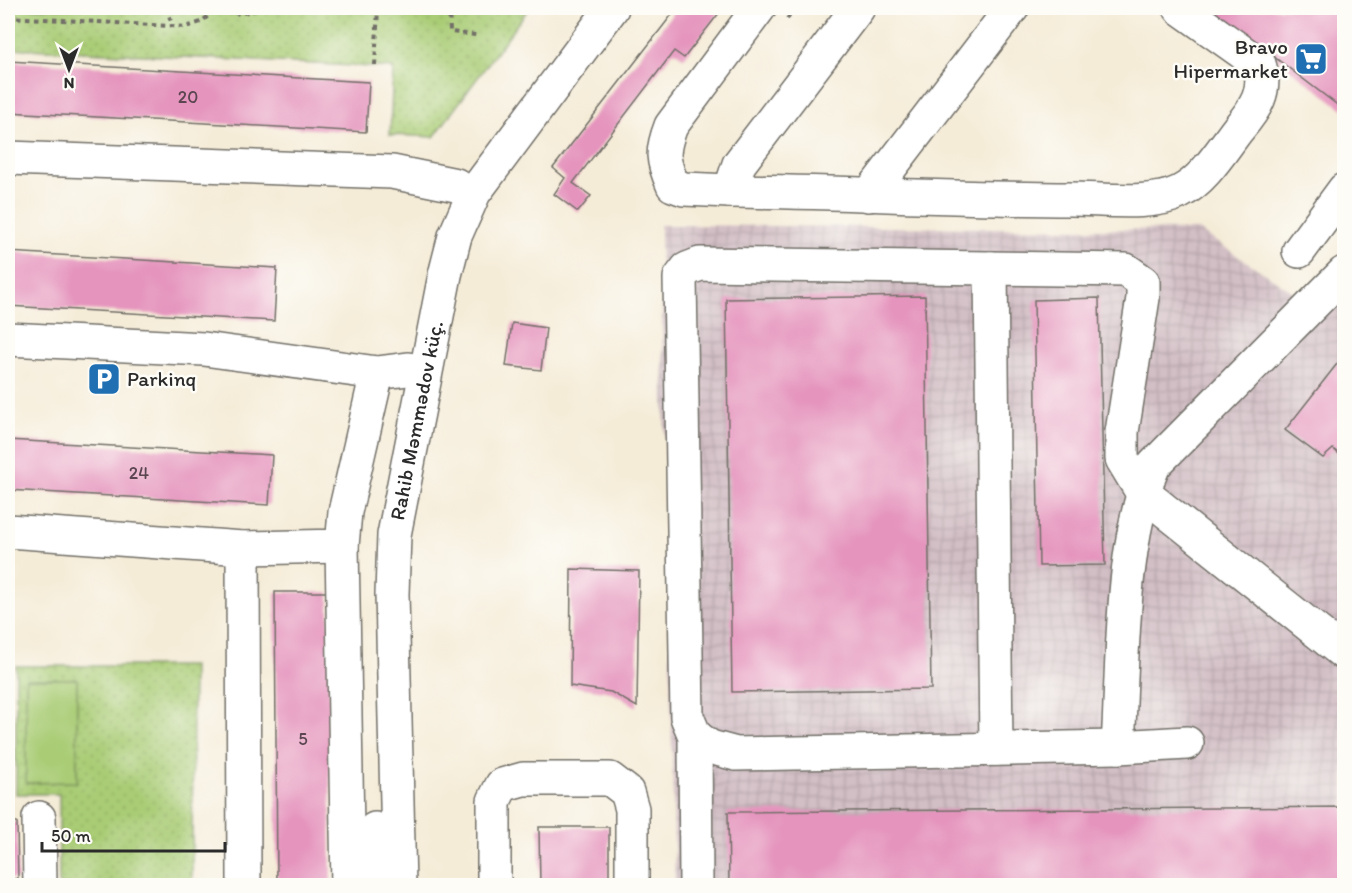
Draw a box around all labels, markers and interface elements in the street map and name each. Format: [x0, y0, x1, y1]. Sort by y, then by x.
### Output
place label: Bravo Hipermarket [1174, 34, 1288, 83]
north arrow [39, 39, 99, 99]
supermarket icon: Bravo Hipermarket [1293, 41, 1329, 77]
text: N [64, 74, 74, 93]
house number: 20 [178, 86, 198, 108]
street label: Rahib Məmmədov küç. [384, 318, 448, 522]
parking icon: Parkinq [86, 361, 122, 397]
place label: Parkinq [127, 366, 196, 391]
house number: 24 [129, 462, 149, 484]
house number: 5 [298, 728, 308, 750]
scale bar [42, 815, 225, 853]
text: 50 m [51, 825, 91, 847]

